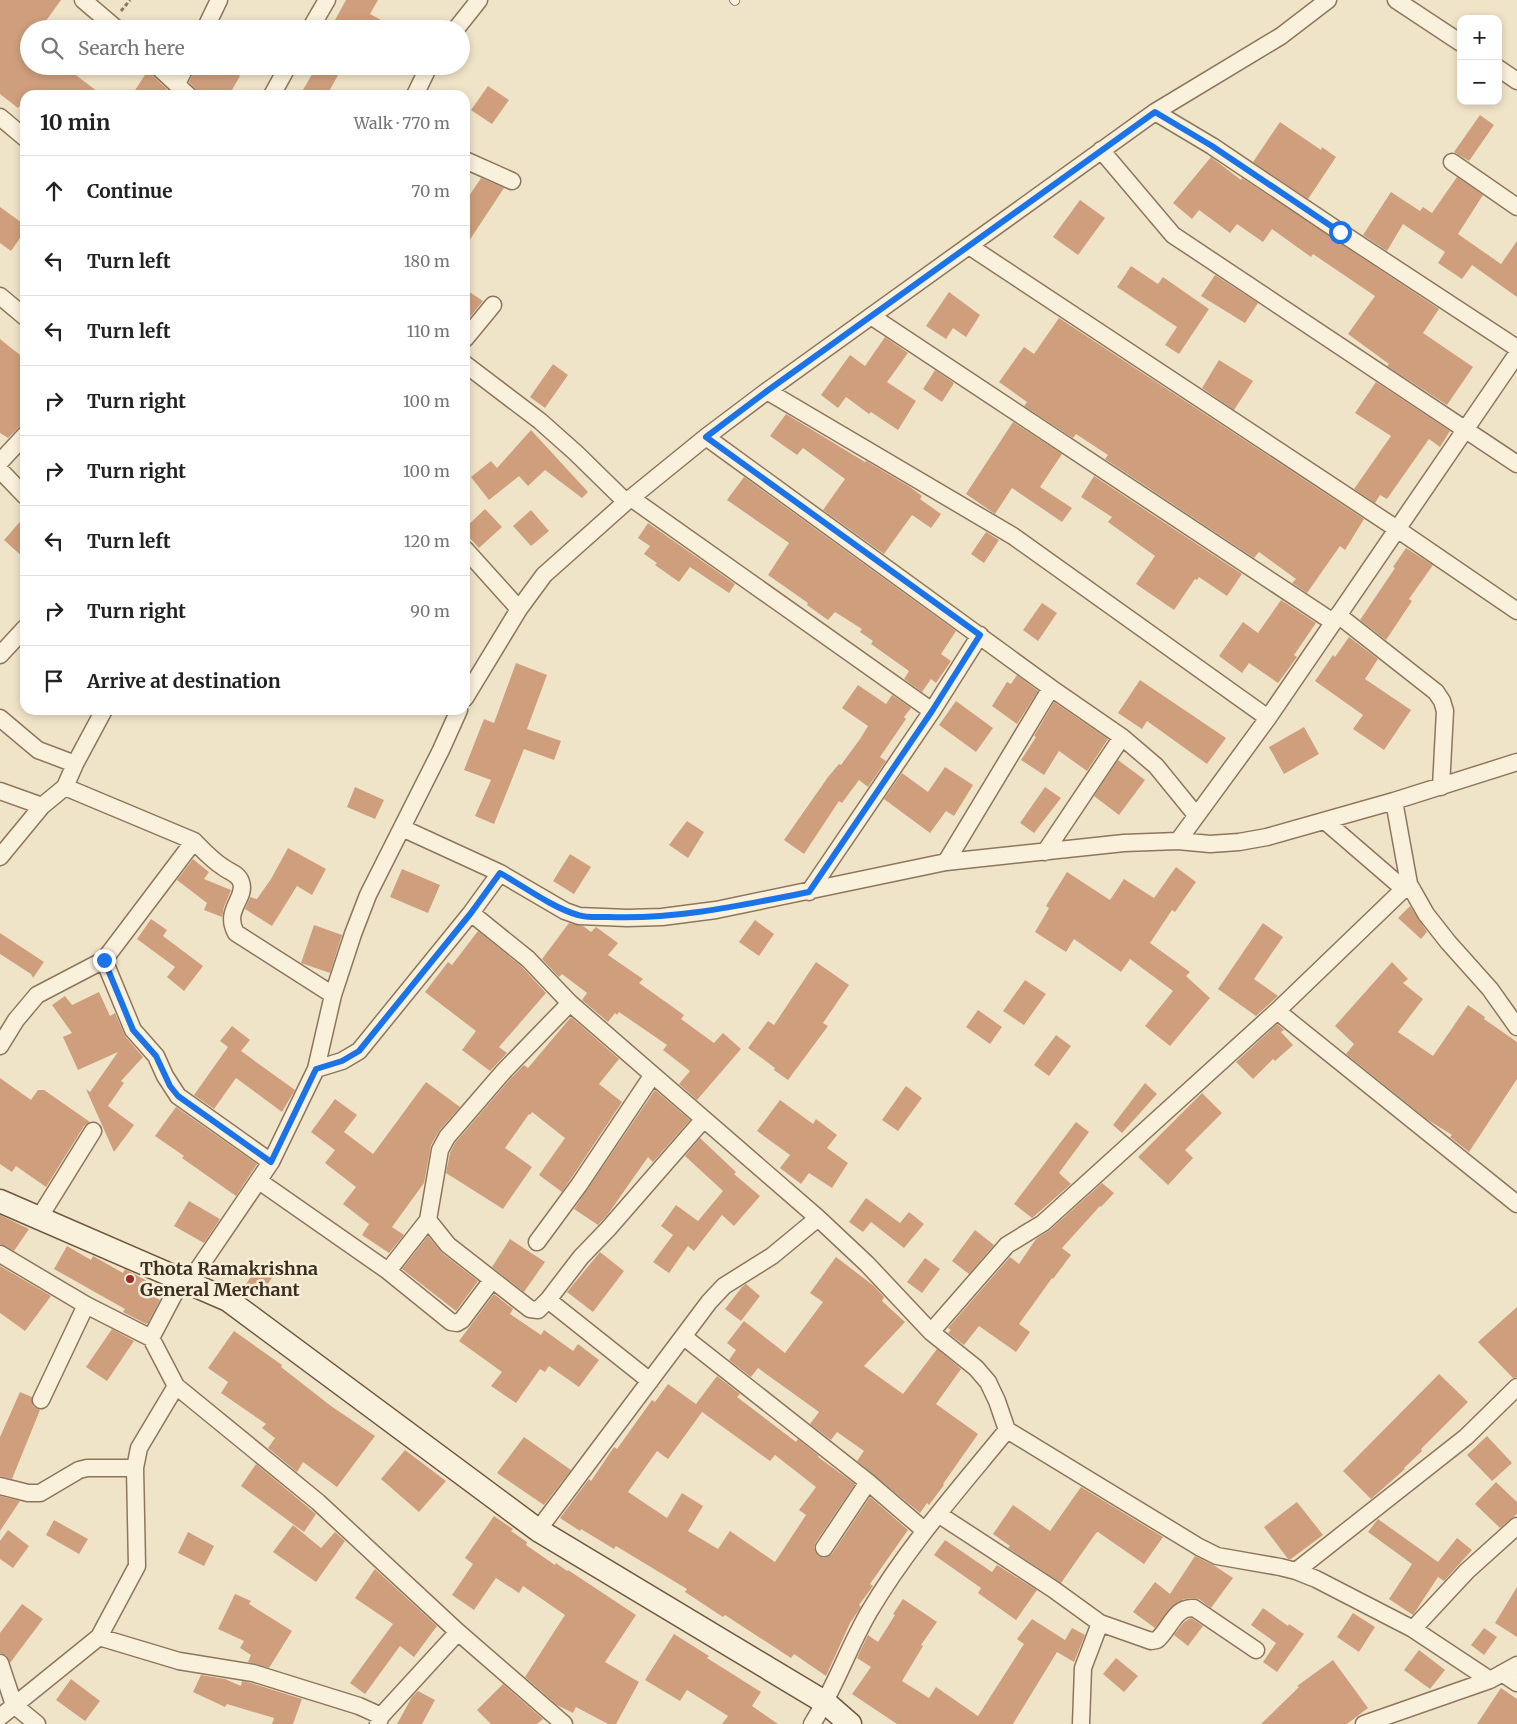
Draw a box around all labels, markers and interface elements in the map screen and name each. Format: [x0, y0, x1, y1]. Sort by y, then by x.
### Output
map controls [1457, 15, 1502, 105]
button: + [1457, 15, 1502, 60]
search box [20, 20, 470, 75]
icon: search [38, 34, 66, 62]
text: Search here [78, 36, 185, 60]
button: − [1457, 60, 1502, 105]
text: 10 min [40, 109, 110, 136]
text: Walk · 770 m [354, 113, 450, 133]
icon: ahead [40, 177, 68, 205]
text: Continue [87, 179, 173, 203]
text: 70 m [411, 181, 450, 201]
route start [1329, 221, 1352, 244]
icon: left [40, 247, 68, 275]
text: Turn left [87, 249, 171, 273]
text: 180 m [404, 251, 450, 271]
icon: left [40, 317, 68, 345]
text: Turn left [87, 319, 171, 343]
text: 110 m [407, 321, 450, 341]
icon: right [40, 387, 68, 415]
text: Turn right [87, 389, 186, 413]
text: 100 m [403, 391, 450, 411]
icon: right [40, 457, 68, 485]
text: Turn right [87, 459, 186, 483]
text: 100 m [403, 461, 450, 481]
icon: left [40, 527, 68, 555]
text: Turn left [87, 529, 171, 553]
text: 120 m [404, 531, 450, 551]
icon: right [40, 597, 68, 625]
text: Turn right [87, 599, 186, 623]
text: 90 m [410, 601, 450, 621]
icon: arrive [40, 667, 68, 695]
text: Arrive at destination [87, 669, 281, 693]
route end [93, 949, 116, 972]
place label: Thota Ramakrishna General Merchant [140, 1257, 318, 1301]
marker: Thota Ramakrishna General Merchant [124, 1273, 136, 1285]

